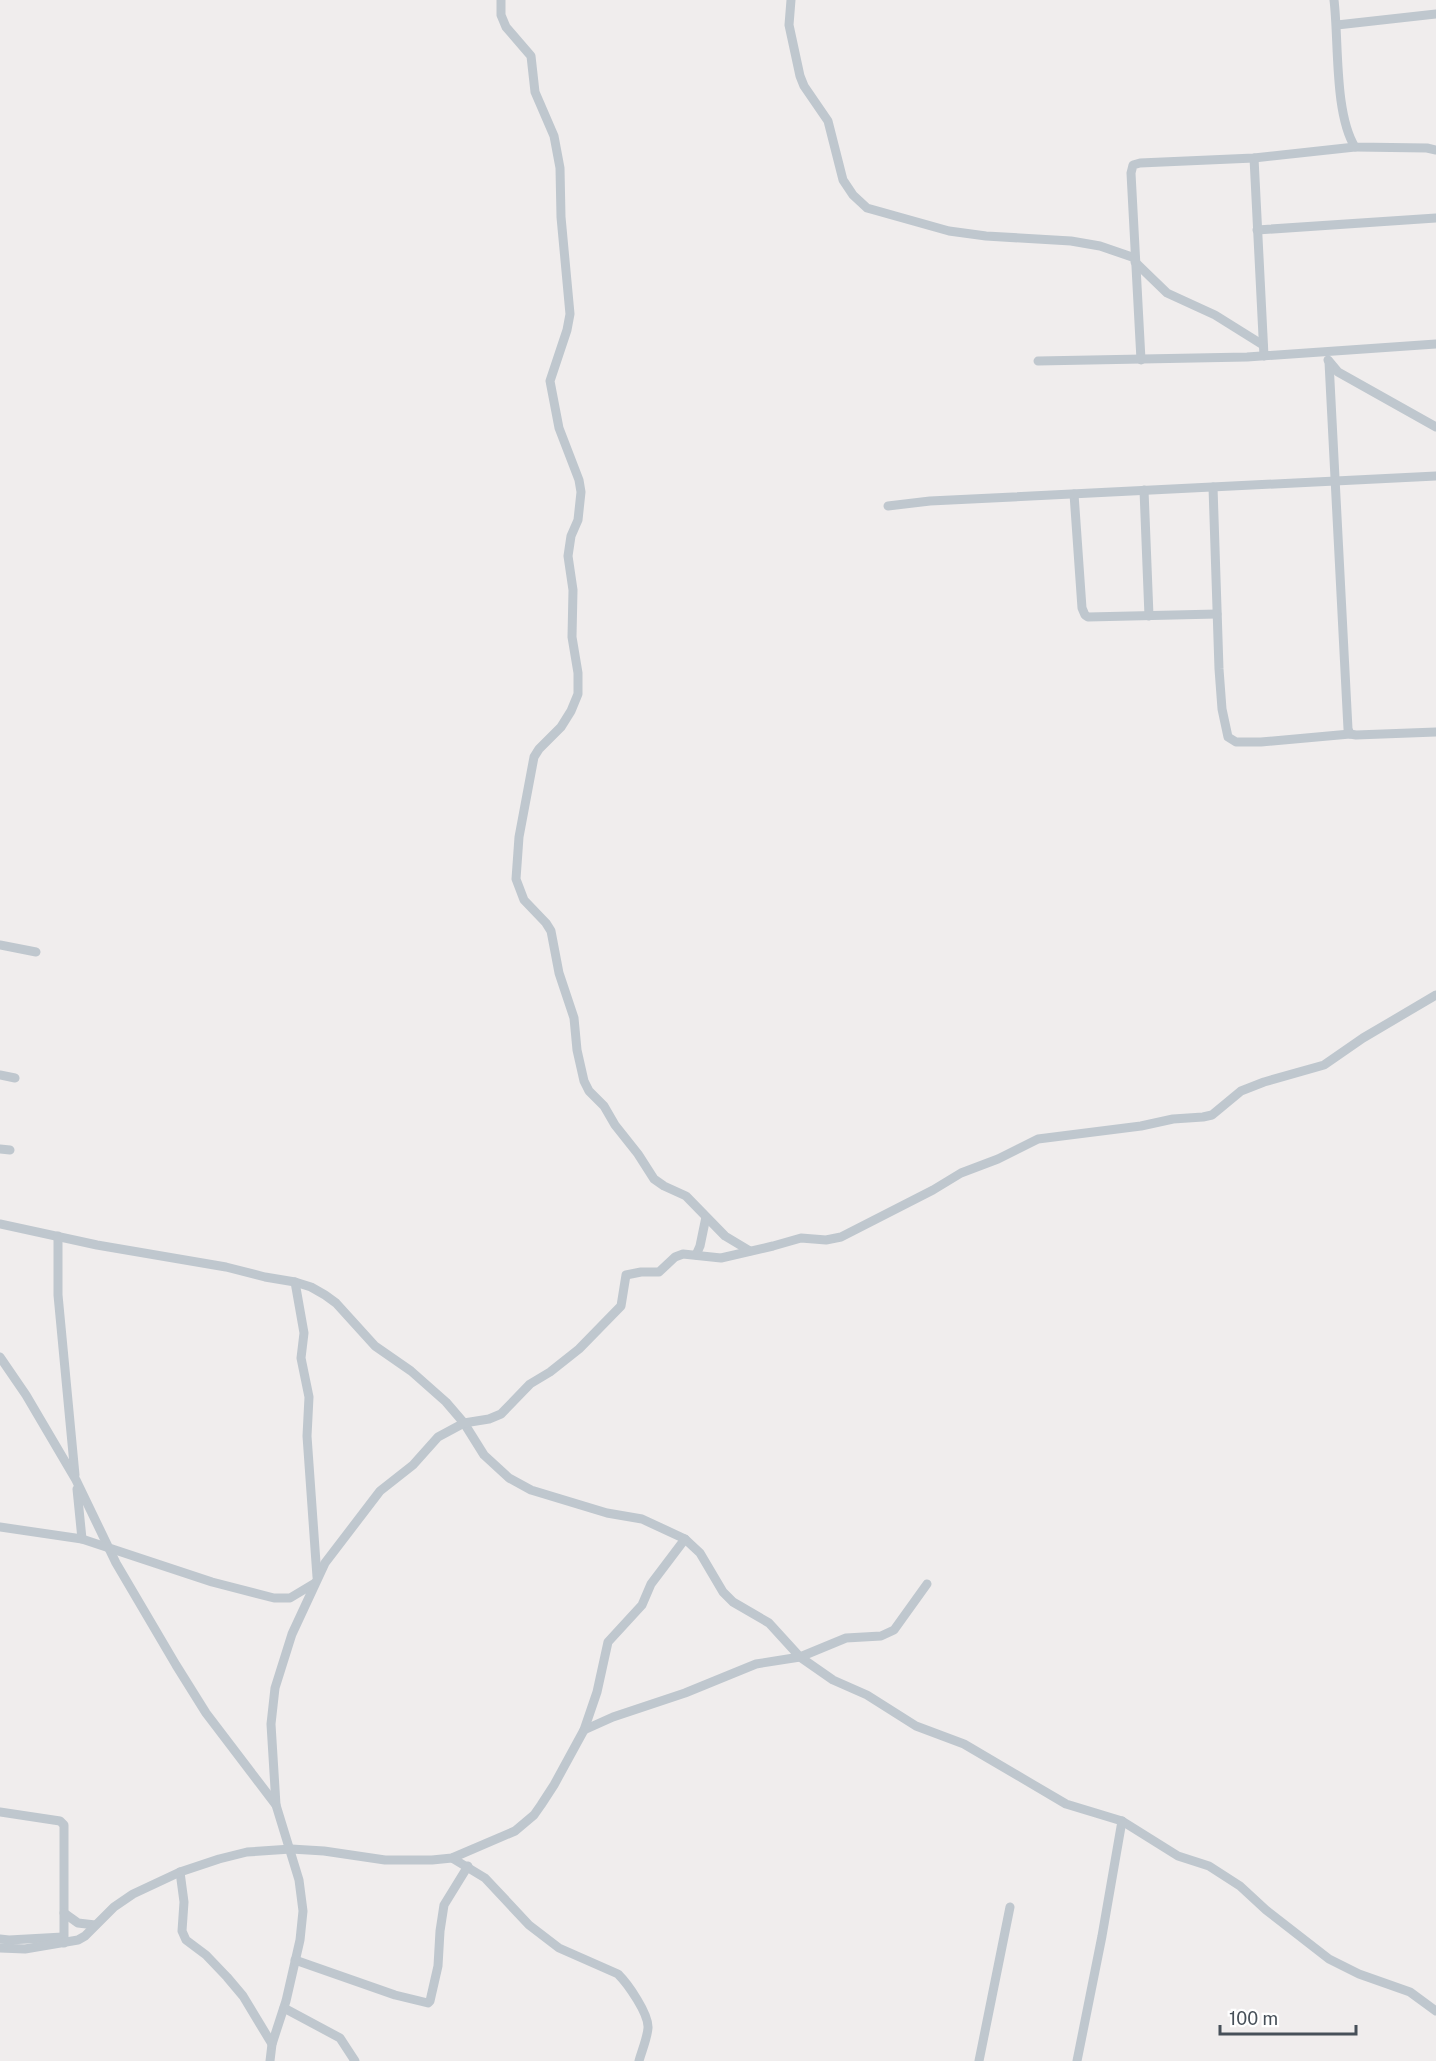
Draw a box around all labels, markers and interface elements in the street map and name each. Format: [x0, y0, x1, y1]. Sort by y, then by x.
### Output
scale bar [1220, 1998, 1356, 2036]
text: 100 m [1229, 2008, 1278, 2029]

